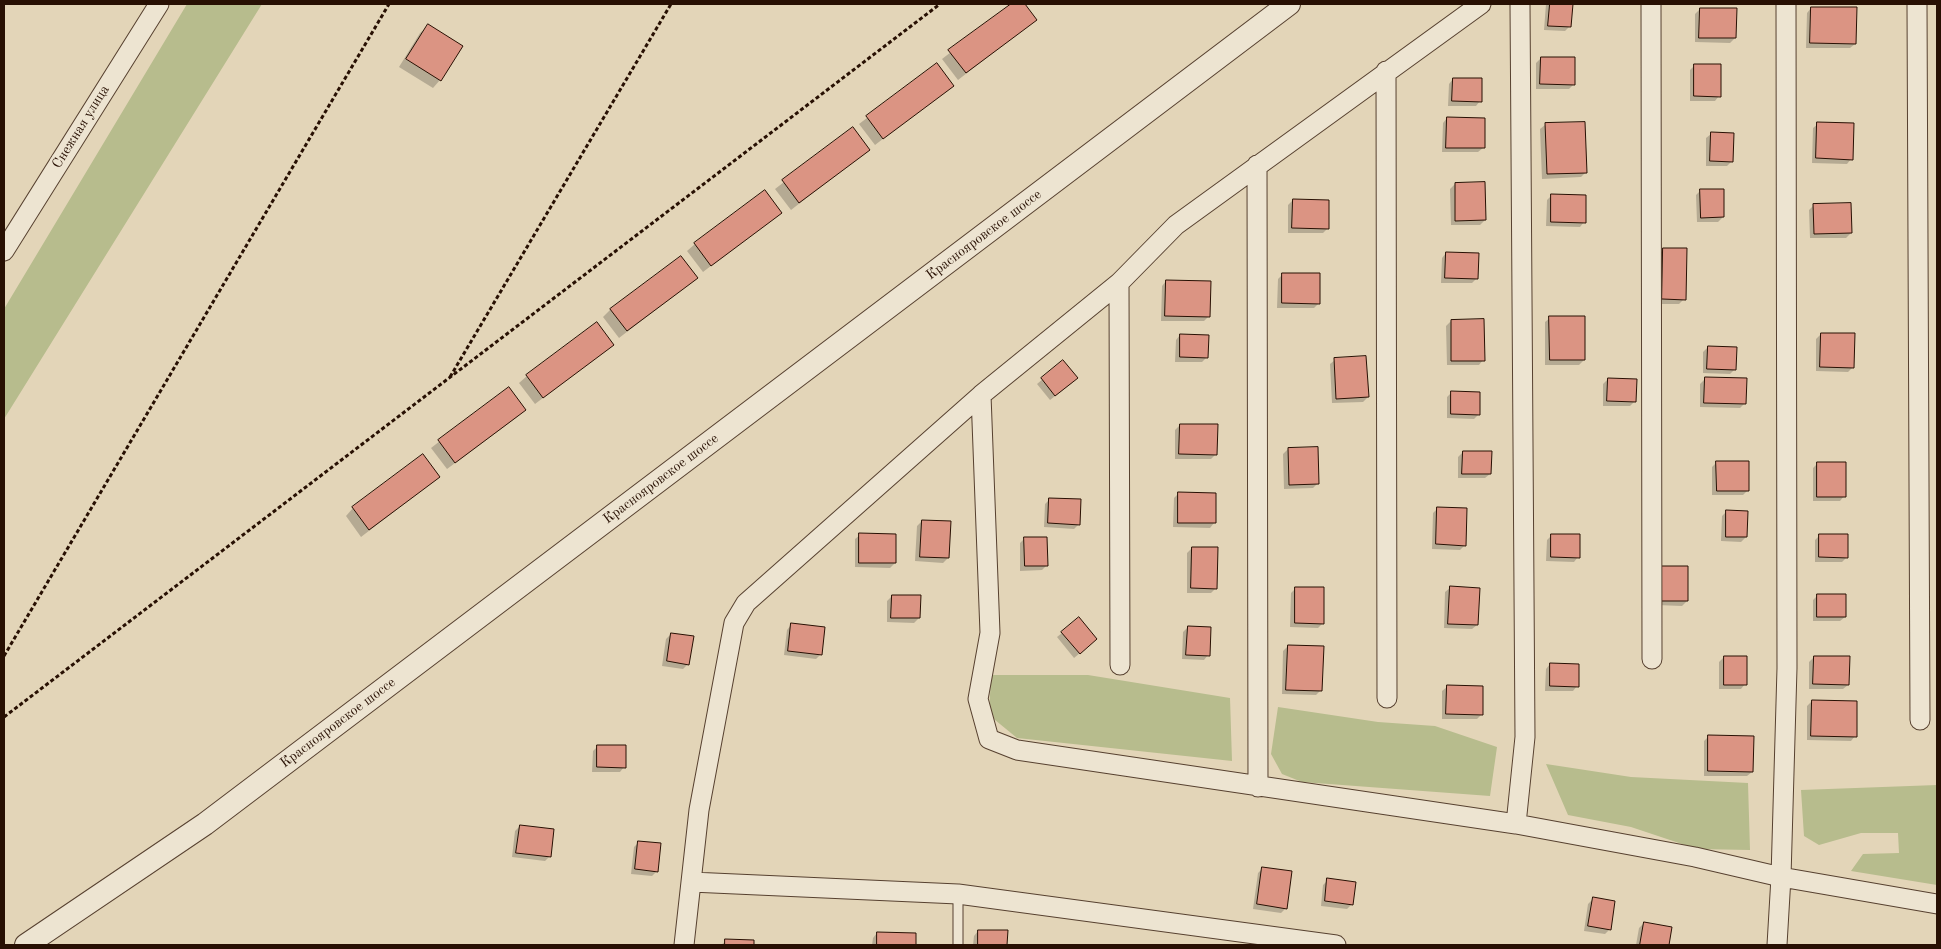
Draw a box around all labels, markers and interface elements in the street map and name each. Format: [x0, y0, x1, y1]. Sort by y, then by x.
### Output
street label: Снежная улица [49, 82, 113, 172]
street label: Краснояровское шоссе [923, 186, 1045, 284]
street label: Краснояровское шоссе [600, 430, 722, 528]
street label: Краснояровское шоссе [277, 674, 399, 772]

